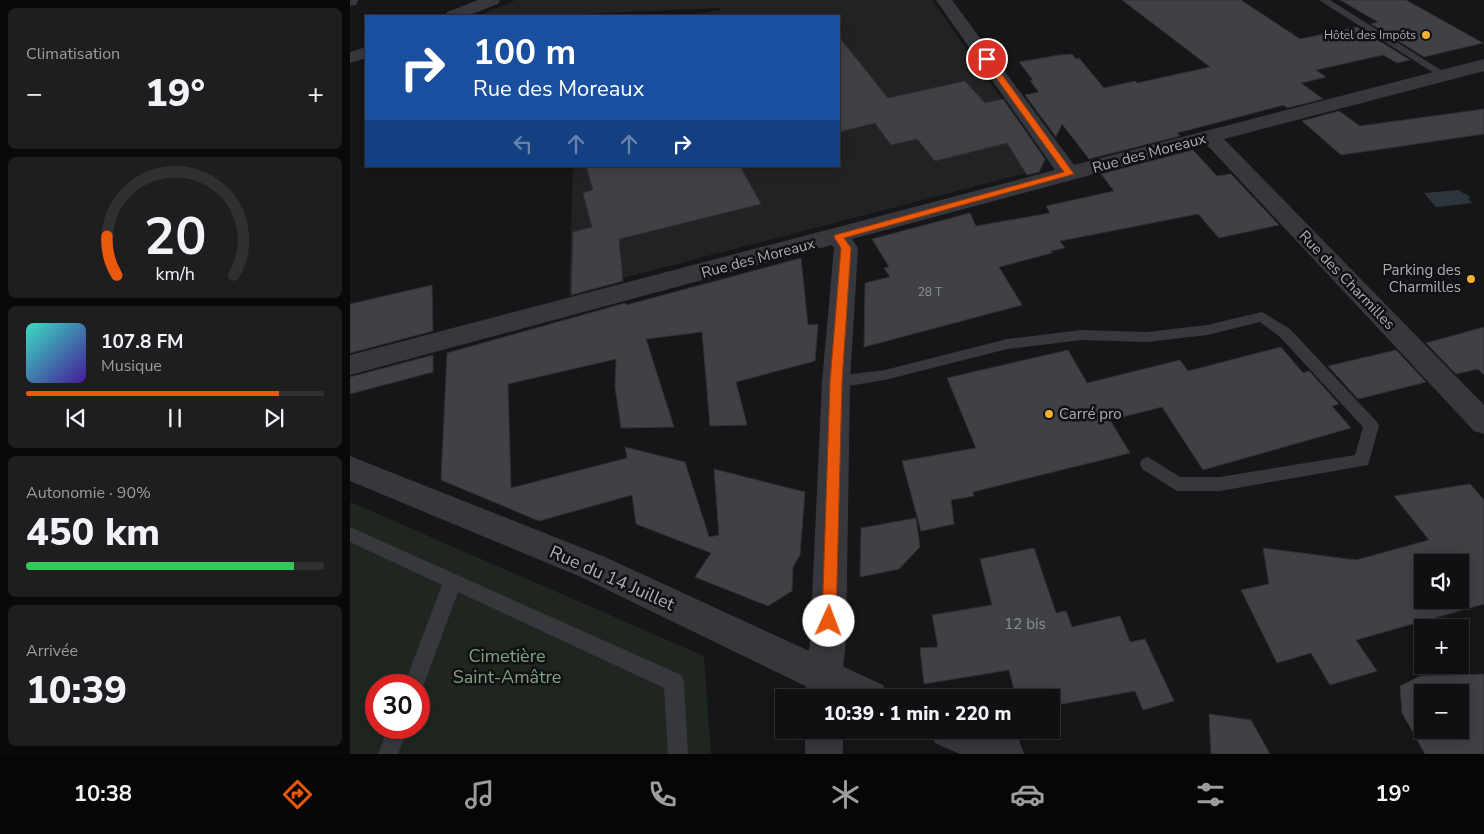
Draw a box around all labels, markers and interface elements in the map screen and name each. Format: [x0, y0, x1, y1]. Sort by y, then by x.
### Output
place label: Hôtel des Impôts [1324, 27, 1416, 43]
text: 100 m [473, 29, 576, 76]
marker: Hôtel des Impôts [1420, 29, 1432, 41]
icon: right [390, 35, 455, 100]
pin [966, 38, 1008, 80]
text: Climatisation [26, 43, 120, 65]
icon: arrive [973, 45, 1001, 73]
text: 19° [145, 68, 205, 119]
text: Rue des Moreaux [473, 74, 644, 104]
text: − [26, 75, 43, 113]
text: + [307, 75, 324, 113]
street label: Rue des Moreaux [1090, 128, 1208, 178]
icon: left [509, 130, 537, 158]
icon: ahead [562, 130, 590, 158]
icon: ahead [615, 130, 643, 158]
icon: right [668, 130, 696, 158]
text: 20 [144, 201, 206, 272]
street label: Rue des Charmilles [1295, 226, 1399, 334]
street label: Rue des Moreaux [699, 233, 817, 283]
place label: Parking des Charmilles [1382, 260, 1461, 297]
text: km/h [155, 262, 195, 286]
marker: Parking des Charmilles [1465, 273, 1477, 285]
house number: 28 T [918, 284, 943, 300]
text: 107.8 FM [101, 329, 184, 355]
text: Musique [101, 355, 162, 377]
icon: previous [62, 404, 90, 432]
icon: pause [161, 404, 189, 432]
icon: next [260, 404, 288, 432]
place label: Carré pro [1059, 404, 1122, 424]
marker: Carré pro [1043, 408, 1055, 420]
text: Autonomie · 90% [26, 482, 151, 504]
text: 450 km [26, 507, 160, 558]
street label: Rue du 14 Juillet [546, 540, 679, 617]
map controls [1414, 554, 1469, 739]
button: sound [1414, 554, 1469, 609]
position arrow [802, 594, 854, 646]
house number: 12 bis [1004, 614, 1046, 634]
button: + [1414, 619, 1469, 674]
text: Arrivée [26, 640, 78, 662]
park label: Cimetière Saint-Amâtre [453, 644, 561, 689]
text: 10:39 [26, 665, 127, 716]
speed limit sign: 30 [365, 674, 430, 739]
button: − [1414, 684, 1469, 739]
text: 10:39 · 1 min · 220 m [824, 701, 1011, 727]
icon: directions [280, 777, 315, 812]
icon: music [462, 777, 497, 812]
icon: phone [645, 777, 680, 812]
icon: climate [828, 777, 863, 812]
icon: car [1010, 777, 1045, 812]
icon: filters [1193, 777, 1228, 812]
text: 10:38 [74, 779, 132, 809]
text: 19° [1375, 779, 1410, 809]

